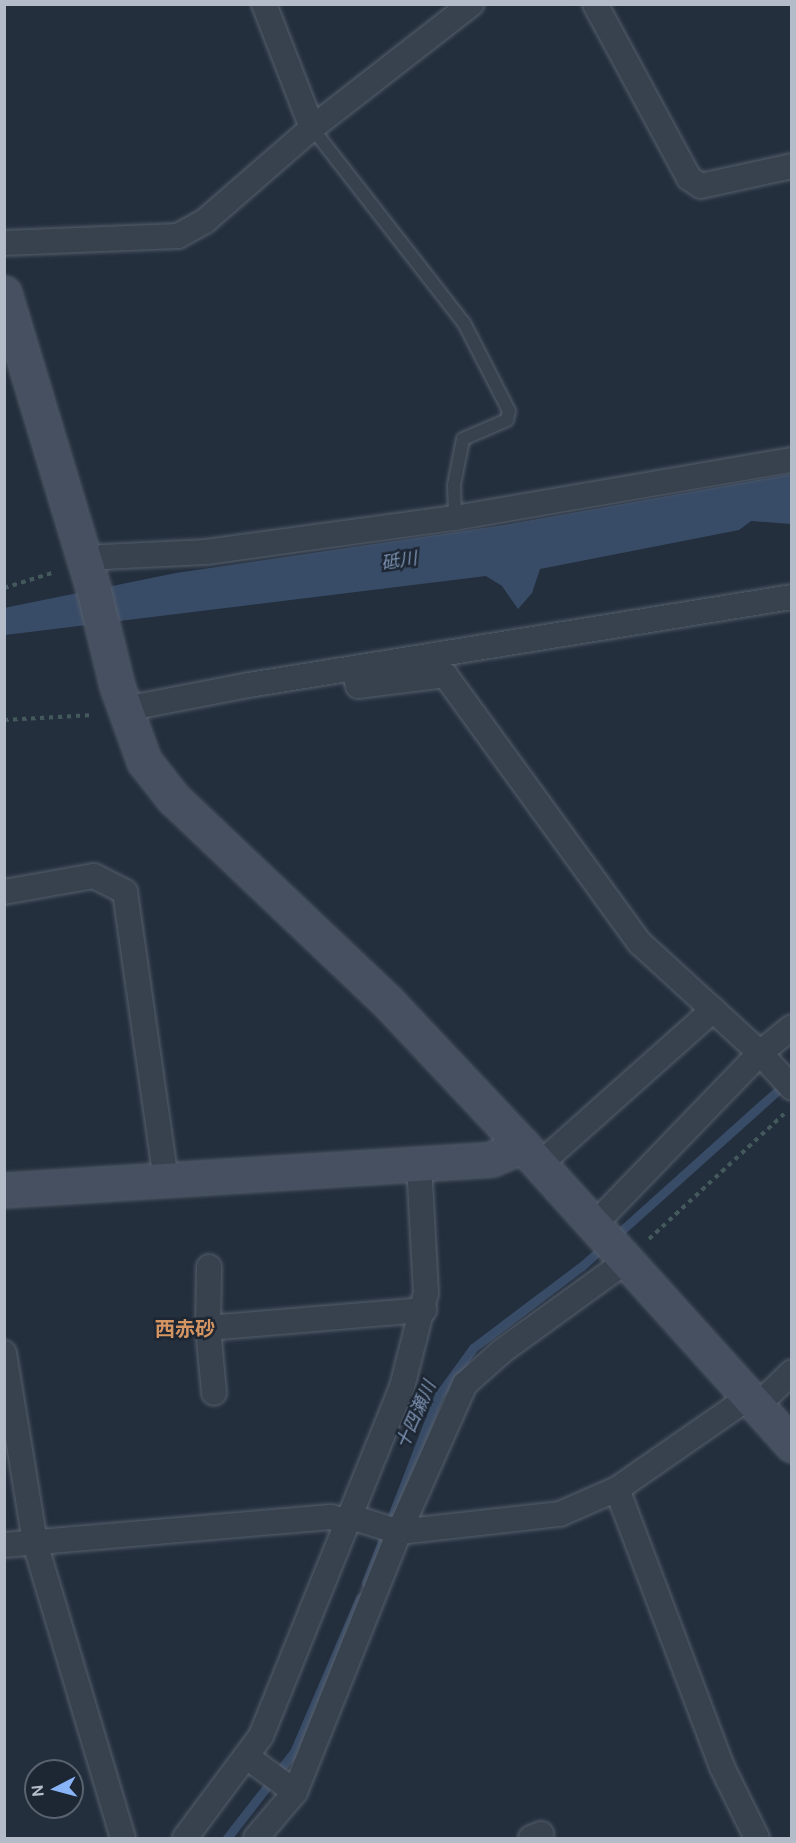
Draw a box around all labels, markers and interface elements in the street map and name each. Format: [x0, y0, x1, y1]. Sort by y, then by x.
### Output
water label: 砥川 [380, 548, 418, 574]
district label: 西赤砂 [155, 1317, 215, 1341]
water label: 十四瀬川 [391, 1378, 441, 1452]
north arrow [24, 1759, 84, 1819]
text: N [27, 1784, 49, 1798]

